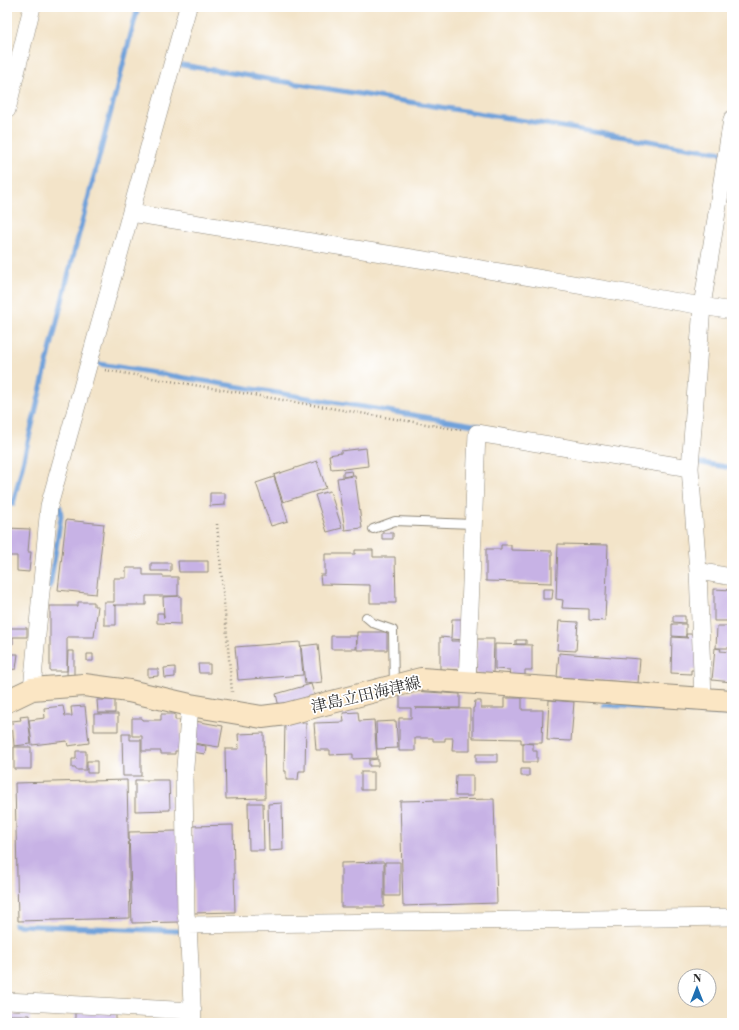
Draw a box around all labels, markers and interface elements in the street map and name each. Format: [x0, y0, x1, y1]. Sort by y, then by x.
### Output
street label: 津島立田海津線 [309, 673, 423, 717]
north arrow [677, 968, 717, 1008]
text: N [693, 972, 702, 986]

